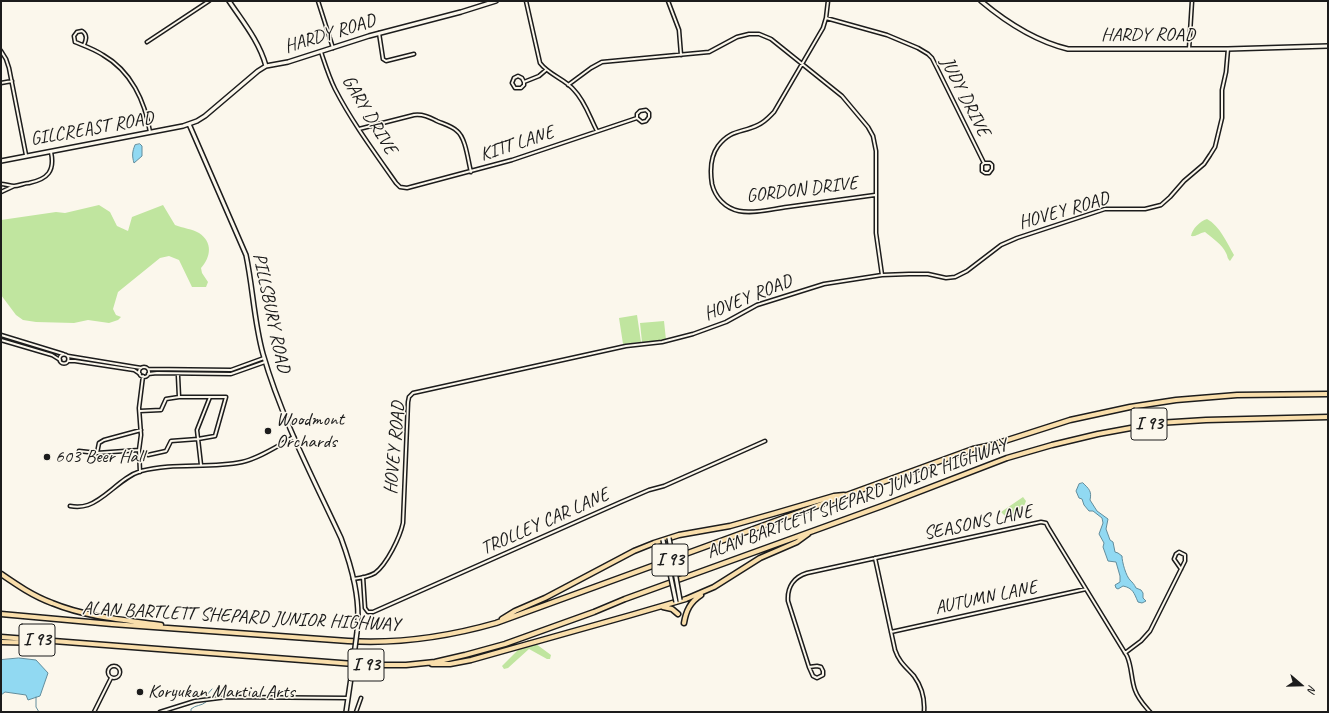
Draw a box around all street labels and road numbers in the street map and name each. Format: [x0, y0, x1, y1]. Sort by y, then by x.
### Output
street label: HARDY ROAD [282, 9, 378, 59]
street label: HARDY ROAD [1101, 24, 1195, 46]
street label: JUDY DRIVE [935, 53, 995, 141]
street label: GARY DRIVE [336, 71, 402, 159]
street label: GILCREAST ROAD [29, 107, 155, 151]
street label: KITT LANE [477, 121, 557, 167]
street label: GORDON DRIVE [745, 172, 859, 208]
street label: HOVEY ROAD [1016, 187, 1112, 235]
street label: PILLSBURY ROAD [247, 251, 295, 375]
street label: HOVEY ROAD [701, 270, 795, 326]
street label: HOVEY ROAD [380, 401, 410, 495]
road number: I 93 [1131, 408, 1167, 440]
street label: ALAN BARTLETT SHEPARD JUNIOR HIGHWAY [704, 434, 1010, 564]
street label: TROLLEY CAR LANE [477, 484, 613, 560]
street label: SEASONS LANE [922, 500, 1034, 546]
road number: I 93 [652, 544, 688, 576]
street label: AUTUMN LANE [933, 576, 1039, 620]
street label: ALAN BARTLETT SHEPARD JUNIOR HIGHWAY [82, 597, 400, 637]
road number: I 93 [19, 624, 55, 656]
road number: I 93 [348, 649, 384, 681]

